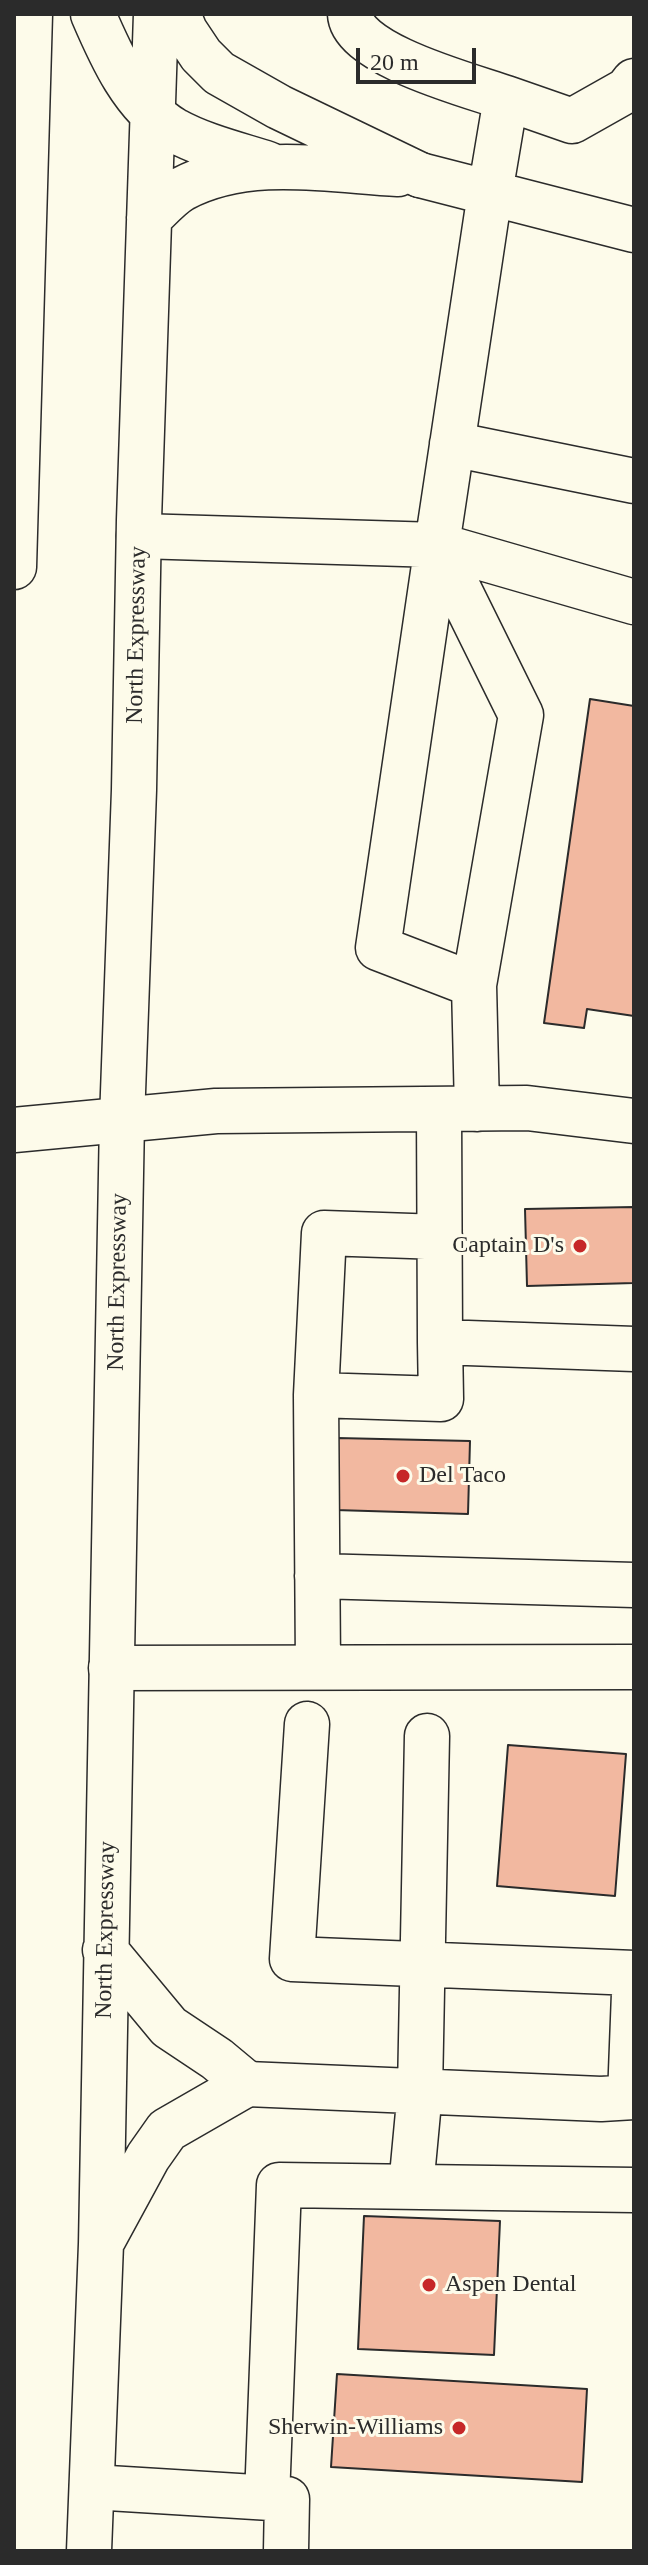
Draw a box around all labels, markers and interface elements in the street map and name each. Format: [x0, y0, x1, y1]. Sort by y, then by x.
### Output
scale bar [360, 32, 480, 82]
text: 20 m [370, 49, 419, 75]
street label: North Expressway [121, 546, 153, 724]
street label: North Expressway [102, 1193, 134, 1371]
place label: Captain D's [452, 1232, 564, 1260]
marker: Captain D's [571, 1237, 589, 1255]
place label: Del Taco [419, 1462, 506, 1490]
marker: Del Taco [394, 1467, 412, 1485]
street label: North Expressway [90, 1841, 122, 2019]
place label: Aspen Dental [445, 2271, 576, 2299]
marker: Aspen Dental [420, 2276, 438, 2294]
place label: Sherwin-Williams [268, 2414, 443, 2442]
marker: Sherwin-Williams [450, 2419, 468, 2437]

